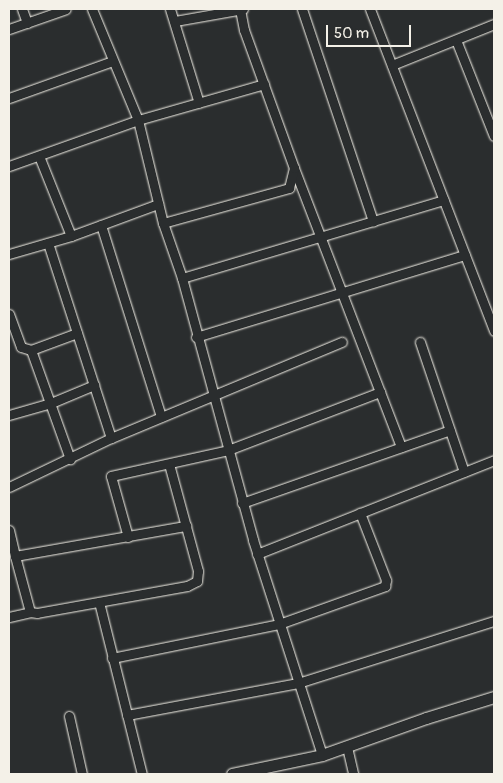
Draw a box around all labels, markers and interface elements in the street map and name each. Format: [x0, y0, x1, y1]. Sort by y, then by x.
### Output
scale bar [328, 15, 413, 47]
text: 50 m [334, 24, 369, 43]

